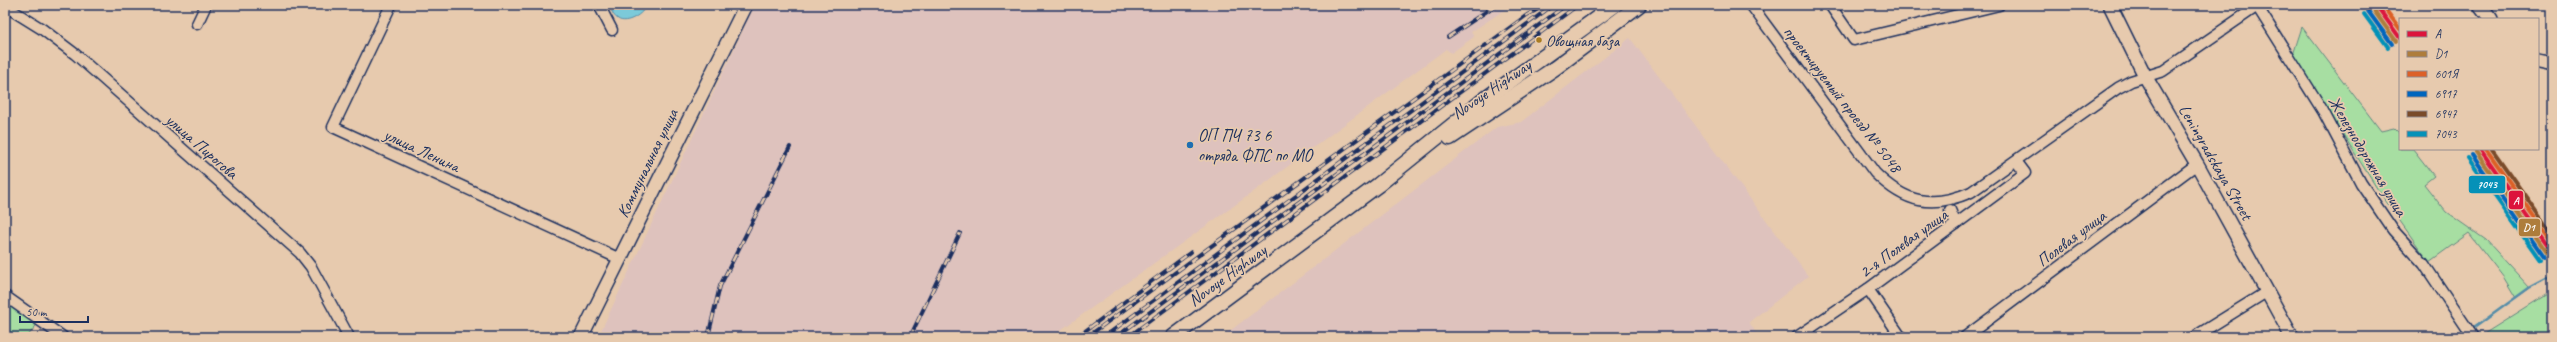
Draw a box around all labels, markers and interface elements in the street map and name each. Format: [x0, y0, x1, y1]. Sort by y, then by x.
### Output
legend [2399, 18, 2539, 150]
street label: проектируемый проезд № 5048 [1779, 22, 1908, 179]
text: A [2435, 26, 2442, 42]
place label: Овощная база [1546, 31, 1621, 51]
marker: Овощная база [1534, 35, 1544, 45]
text: D1 [2435, 46, 2448, 62]
street label: Novoye Highway [1447, 54, 1536, 124]
text: 601Я [2435, 66, 2460, 82]
text: 6917 [2435, 86, 2457, 102]
street label: Железнодорожная улица [2323, 92, 2413, 222]
street label: Leningradskaya Street [2174, 101, 2258, 226]
street label: Коммунальная улица [612, 105, 683, 221]
text: 6947 [2435, 106, 2457, 122]
street label: улица Пирогова [161, 109, 243, 184]
street label: улица Ленина [380, 123, 465, 178]
place label: ОП ПЧ 73 6 отряда ФПС по МО [1198, 125, 1315, 166]
text: 7043 [2435, 126, 2458, 142]
marker: ОП ПЧ 73 6 отряда ФПС по МО [1185, 140, 1195, 150]
line badge: 7043 [2468, 175, 2506, 194]
text: 7043 [2477, 177, 2498, 191]
line badge: A [2508, 190, 2524, 210]
text: A [2513, 193, 2520, 207]
street label: 2-я Полевая улица [1855, 204, 1953, 282]
street label: Полевая улица [2032, 205, 2111, 271]
line badge: D1 [2518, 218, 2541, 237]
text: D1 [2523, 220, 2536, 234]
street label: Novoye Highway [1184, 239, 1271, 311]
scale bar [20, 298, 88, 324]
text: 50 m [26, 304, 48, 320]

